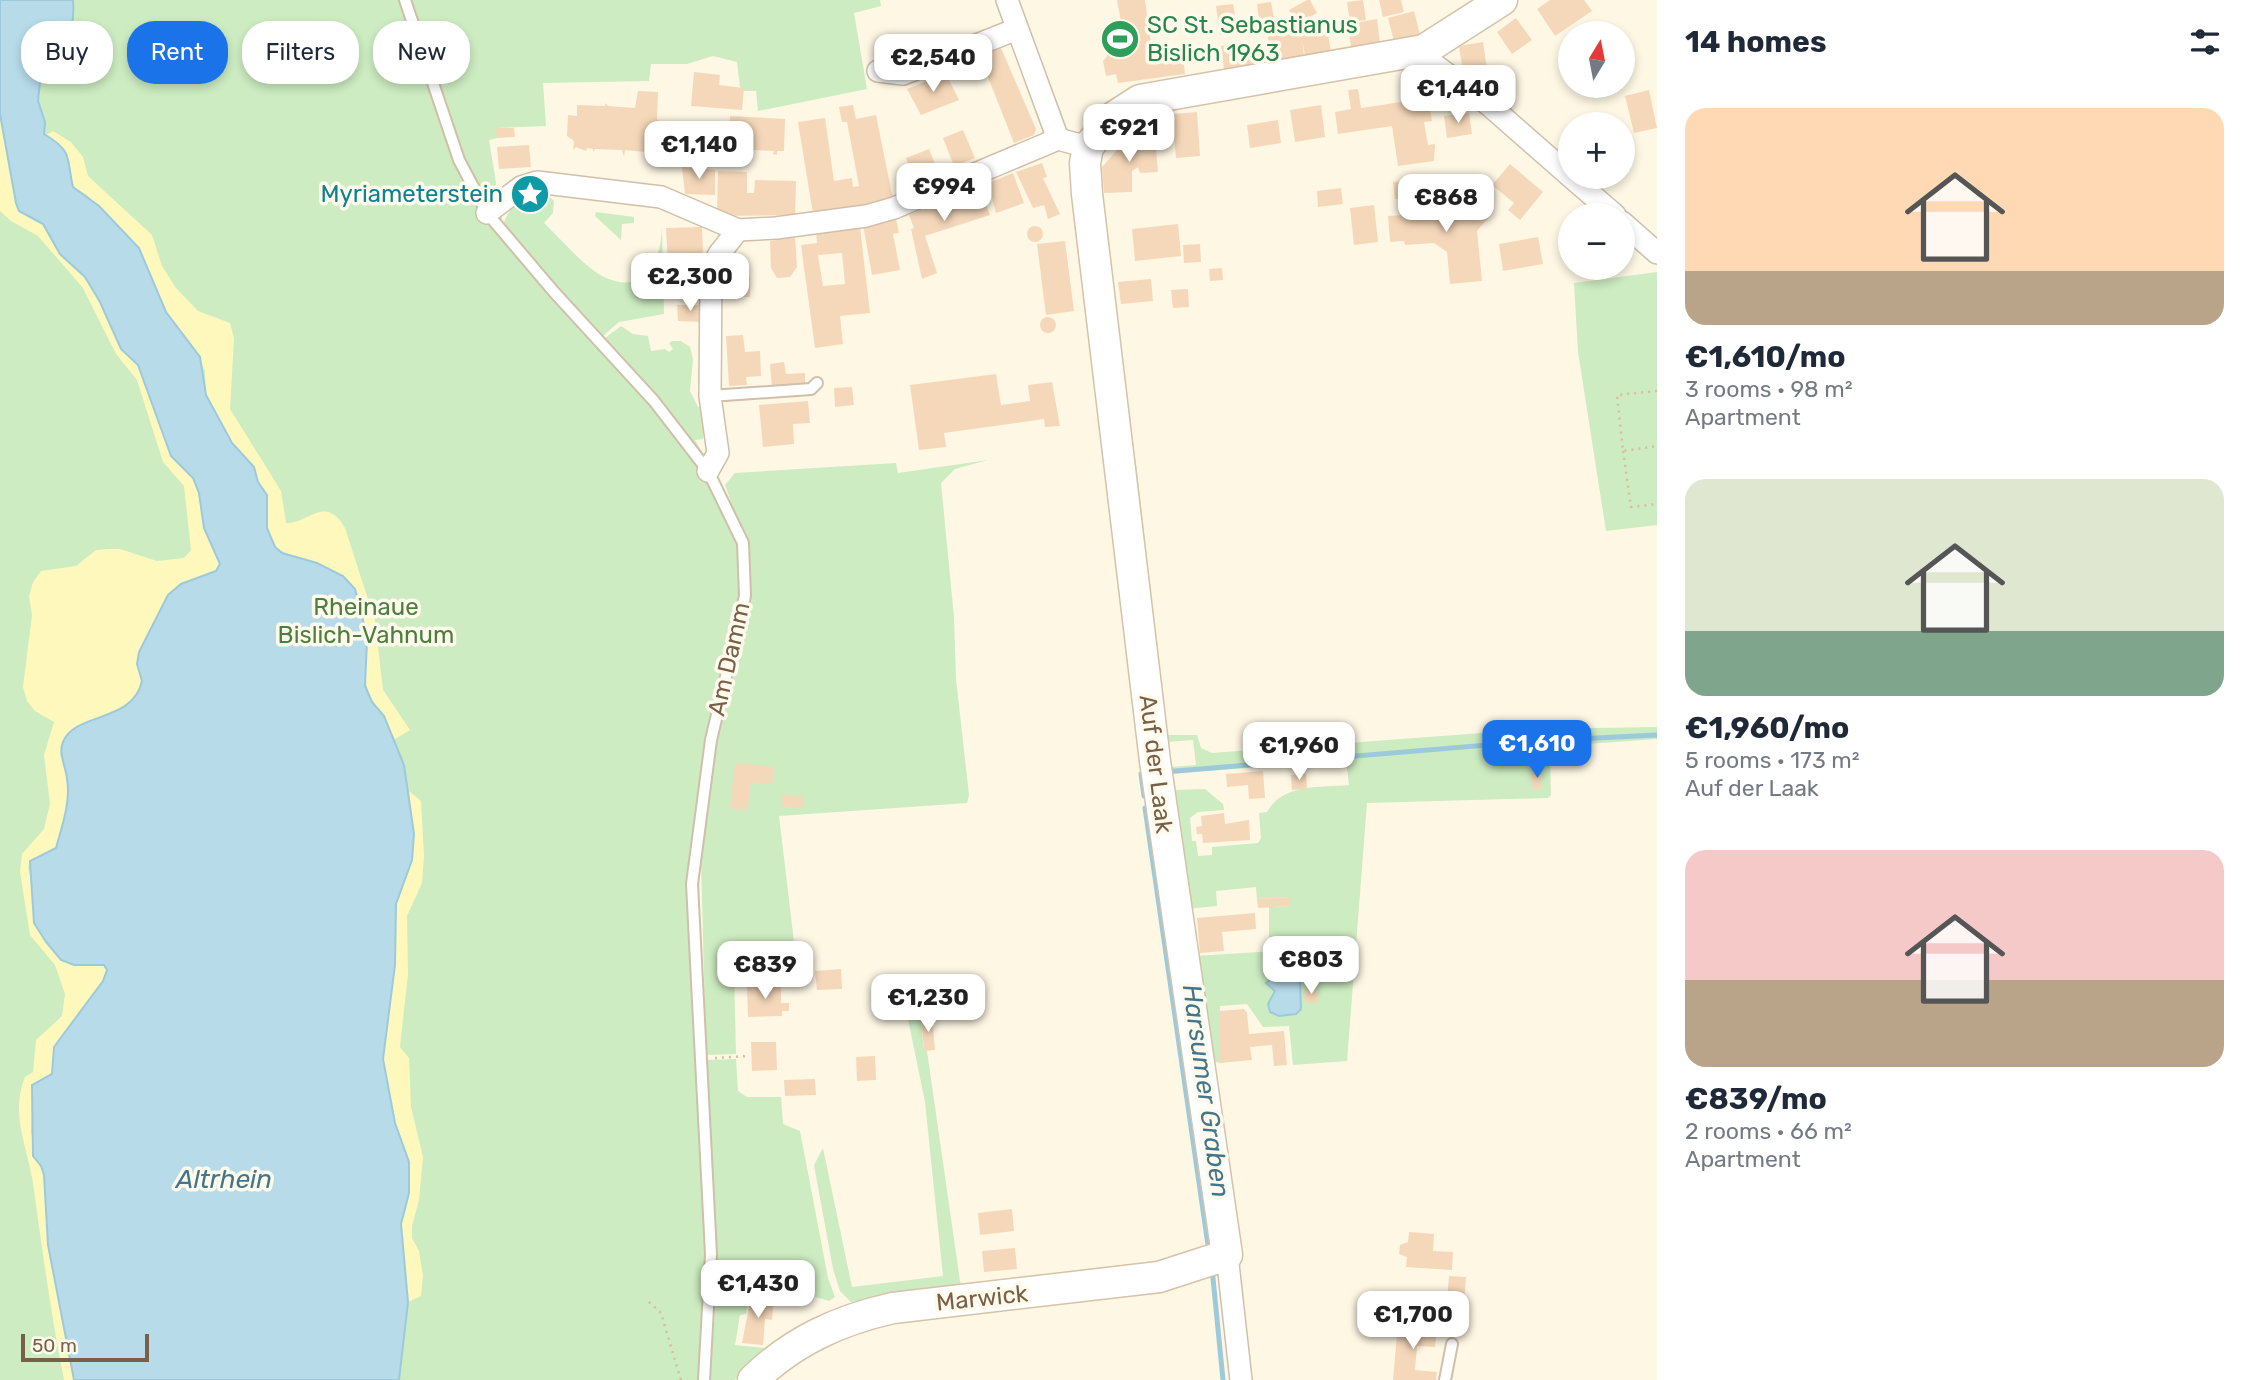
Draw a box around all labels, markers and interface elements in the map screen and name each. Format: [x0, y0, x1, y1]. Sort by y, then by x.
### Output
place label: SC St. Sebastianus Bislich 1963 [1147, 11, 1358, 67]
sports icon: SC St. Sebastianus Bislich 1963 [1099, 18, 1141, 60]
chip: Buy [21, 21, 113, 84]
chip: Rent [127, 21, 228, 84]
chip: Filters [242, 21, 359, 84]
chip: New [373, 21, 470, 84]
north arrow [1558, 21, 1634, 98]
map controls [1558, 21, 1635, 280]
icon: filters [2186, 23, 2224, 61]
text: 14 homes [1685, 24, 1827, 60]
pin: €2,540 [876, 34, 990, 94]
text: €2,540 [890, 43, 976, 71]
pin: €1,440 [1401, 66, 1515, 125]
text: €1,440 [1417, 74, 1499, 102]
pin: €921 [1088, 104, 1170, 164]
button: + [1558, 112, 1635, 189]
text: €921 [1099, 113, 1159, 141]
pin: €1,140 [642, 122, 756, 181]
text: €1,140 [660, 130, 738, 158]
icon: home [1892, 154, 2018, 280]
pin: €994 [903, 164, 985, 223]
text: €994 [912, 172, 976, 200]
place icon: Myriameterstein [509, 173, 551, 215]
pin: €868 [1405, 174, 1487, 234]
place label: Myriameterstein [320, 180, 503, 208]
text: €868 [1414, 183, 1478, 211]
button: − [1558, 203, 1635, 280]
pin: €2,300 [633, 254, 747, 313]
text: €2,300 [647, 262, 733, 290]
text: €1,610/mo [1685, 339, 1846, 375]
text: 3 rooms · 98 m² [1685, 375, 1853, 403]
text: Apartment [1685, 403, 1801, 431]
icon: home [1892, 525, 2018, 651]
park label: Rheinaue Bislich-Vahnum [278, 593, 454, 649]
street label: Am Damm [702, 599, 756, 719]
street label: Auf der Laak [1134, 693, 1178, 836]
text: €1,960/mo [1685, 710, 1849, 746]
pin: €1,610 [1480, 720, 1594, 780]
pin: €1,960 [1242, 722, 1356, 782]
text: €1,610 [1498, 729, 1576, 757]
text: €1,960 [1259, 731, 1339, 759]
text: 5 rooms · 173 m² [1685, 746, 1860, 774]
text: Auf der Laak [1685, 774, 1819, 802]
icon: home [1892, 896, 2018, 1022]
pin: €803 [1270, 936, 1352, 996]
pin: €839 [724, 942, 806, 1001]
text: €803 [1279, 945, 1343, 973]
text: €839 [733, 950, 797, 978]
pin: €1,230 [871, 974, 985, 1034]
text: €1,230 [887, 983, 969, 1011]
water label: Harsumer Graben [1176, 983, 1236, 1199]
text: €839/mo [1685, 1081, 1827, 1117]
text: 2 rooms · 66 m² [1685, 1117, 1852, 1145]
text: Apartment [1685, 1145, 1801, 1173]
water label: Altrhein [174, 1164, 272, 1195]
pin: €1,430 [701, 1260, 815, 1320]
text: €1,430 [717, 1269, 799, 1297]
street label: Marwick [935, 1279, 1030, 1317]
pin: €1,700 [1356, 1292, 1470, 1351]
text: €1,700 [1373, 1300, 1453, 1328]
scale bar [21, 1331, 149, 1363]
text: 50 m [32, 1334, 77, 1357]

